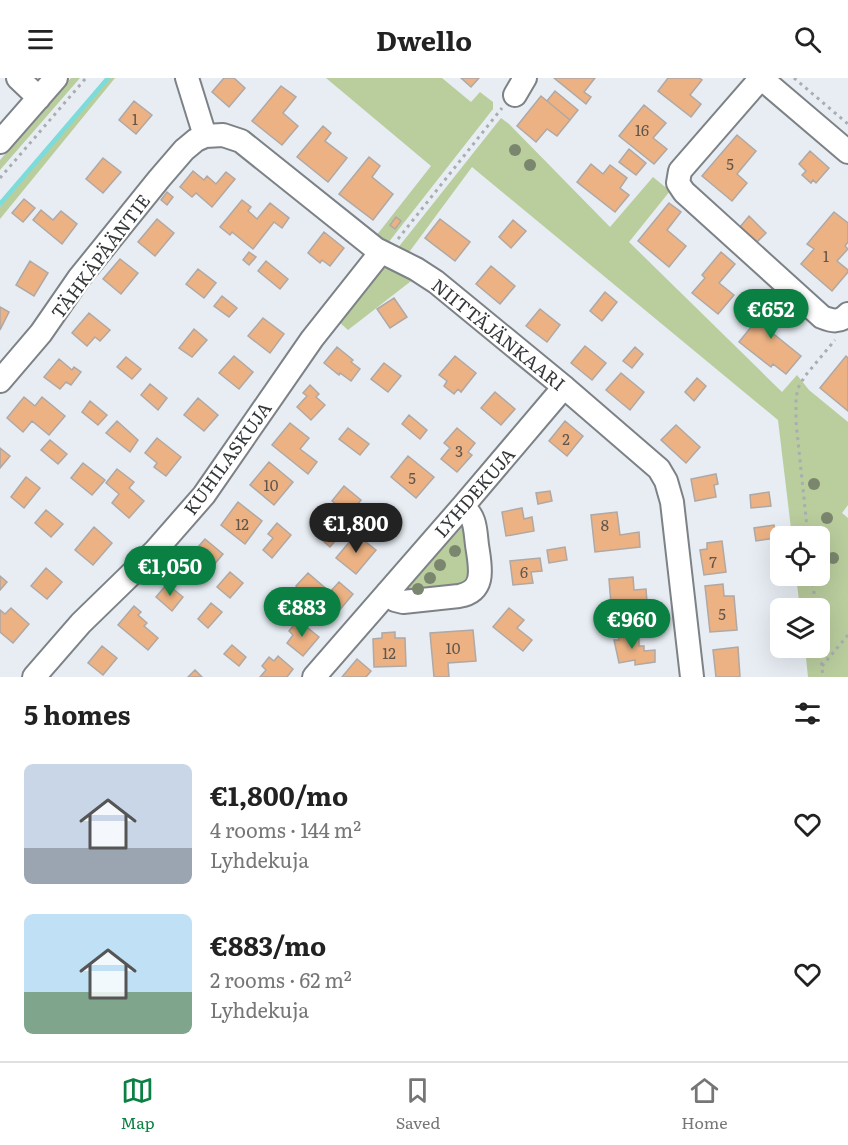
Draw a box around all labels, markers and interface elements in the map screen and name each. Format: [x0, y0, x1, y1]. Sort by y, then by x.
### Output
text: Dwello [376, 19, 472, 59]
icon: menu [24, 23, 57, 56]
icon: search [791, 23, 824, 56]
house number: 1 [132, 107, 138, 130]
house number: 16 [635, 118, 649, 141]
house number: 5 [726, 152, 734, 175]
street label: TÄHKÄPÄÄNTIE [44, 188, 156, 324]
house number: 1 [823, 244, 829, 267]
street label: NIITTÄJÄNKAARI [426, 272, 572, 396]
pin: €652 [735, 289, 807, 340]
text: €652 [748, 293, 794, 323]
street label: KUHILASKUJA [177, 396, 277, 520]
house number: 2 [562, 427, 570, 450]
house number: 3 [455, 439, 463, 462]
street label: LYHDEKUJA [427, 441, 521, 543]
house number: 5 [408, 466, 416, 489]
house number: 10 [264, 473, 279, 496]
pin: €1,800 [307, 503, 405, 554]
text: €1,800 [323, 507, 389, 537]
house number: 12 [235, 512, 249, 535]
house number: 8 [601, 513, 609, 536]
map controls [770, 526, 830, 658]
button: locate [770, 526, 830, 586]
pin: €1,050 [121, 546, 219, 597]
text: €1,050 [138, 550, 202, 580]
house number: 7 [709, 550, 717, 573]
house number: 6 [520, 560, 528, 583]
pin: €883 [266, 587, 338, 638]
text: €883 [278, 591, 326, 621]
button: layers [770, 598, 830, 658]
pin: €960 [596, 599, 668, 650]
house number: 5 [718, 602, 726, 625]
text: €960 [607, 603, 657, 633]
house number: 10 [446, 636, 461, 659]
house number: 12 [382, 641, 396, 664]
text: 5 homes [24, 694, 130, 733]
icon: filters [791, 697, 824, 730]
text: €1,800/mo [210, 775, 348, 814]
icon: home [72, 788, 144, 860]
icon: heart [791, 808, 824, 841]
text: 4 rooms · 144 m² [210, 814, 361, 844]
text: Lyhdekuja [210, 844, 309, 874]
text: €883/mo [210, 925, 326, 964]
icon: home [72, 938, 144, 1010]
icon: heart [791, 958, 824, 991]
text: 2 rooms · 62 m² [210, 964, 352, 994]
text: Lyhdekuja [210, 994, 309, 1024]
tab: Map [121, 1074, 155, 1134]
tab: Saved [396, 1074, 440, 1134]
tab: Home [681, 1074, 727, 1134]

